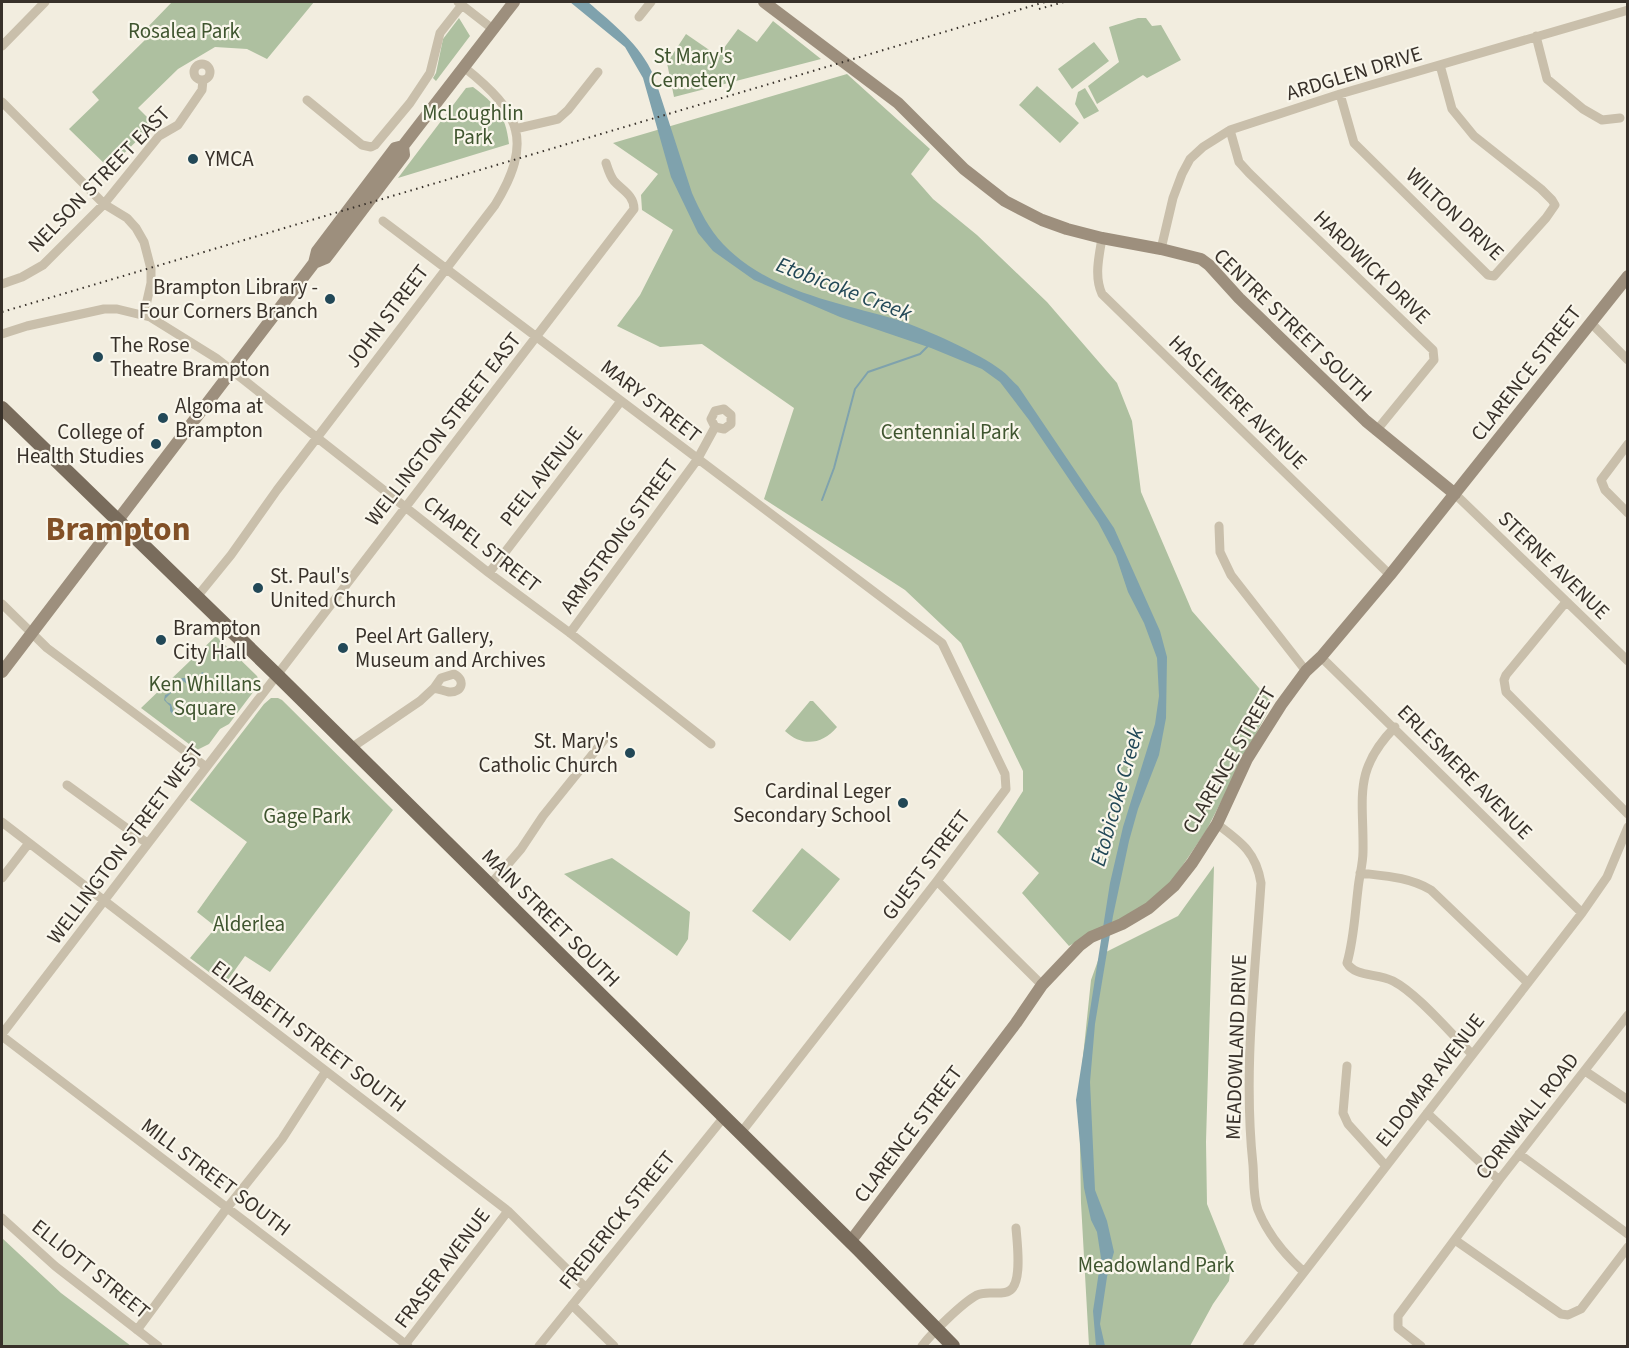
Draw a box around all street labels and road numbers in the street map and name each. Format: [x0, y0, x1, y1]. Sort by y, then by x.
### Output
street label: ARDGLEN DRIVE [1282, 38, 1426, 108]
street label: NELSON STREET EAST [21, 99, 177, 259]
street label: WILTON DRIVE [1399, 161, 1511, 267]
street label: HARDWICK DRIVE [1307, 203, 1437, 331]
street label: CENTRE STREET SOUTH [1207, 241, 1379, 409]
street label: JOHN STREET [338, 258, 436, 374]
street label: CLARENCE STREET [1463, 299, 1589, 447]
street label: WELLINGTON STREET EAST [358, 326, 528, 532]
street label: HASLEMERE AVENUE [1162, 328, 1314, 476]
street label: MARY STREET [594, 352, 708, 450]
street label: PEEL AVENUE [492, 420, 590, 532]
street label: ARMSTRONG STREET [553, 452, 685, 620]
street label: CHAPEL STREET [417, 489, 547, 599]
street label: STERNE AVENUE [1491, 504, 1617, 626]
street label: CLARENCE STREET [1175, 681, 1283, 839]
street label: ERLESMERE AVENUE [1391, 698, 1539, 846]
street label: WELLINGTON STREET WEST [40, 738, 210, 950]
street label: GUEST STREET [875, 804, 977, 926]
street label: MAIN STREET SOUTH [475, 842, 627, 994]
street label: ELIZABETH STREET SOUTH [205, 953, 413, 1119]
street label: MEADOWLAND DRIVE [1218, 954, 1254, 1140]
street label: ELDOMAR AVENUE [1368, 1007, 1492, 1153]
street label: CORNWALL ROAD [1468, 1046, 1586, 1186]
street label: CLARENCE STREET [846, 1059, 970, 1209]
street label: MILL STREET SOUTH [135, 1111, 297, 1243]
street label: FREDERICK STREET [552, 1144, 682, 1296]
street label: FRASER AVENUE [387, 1202, 497, 1334]
street label: ELLIOTT STREET [25, 1212, 157, 1326]

